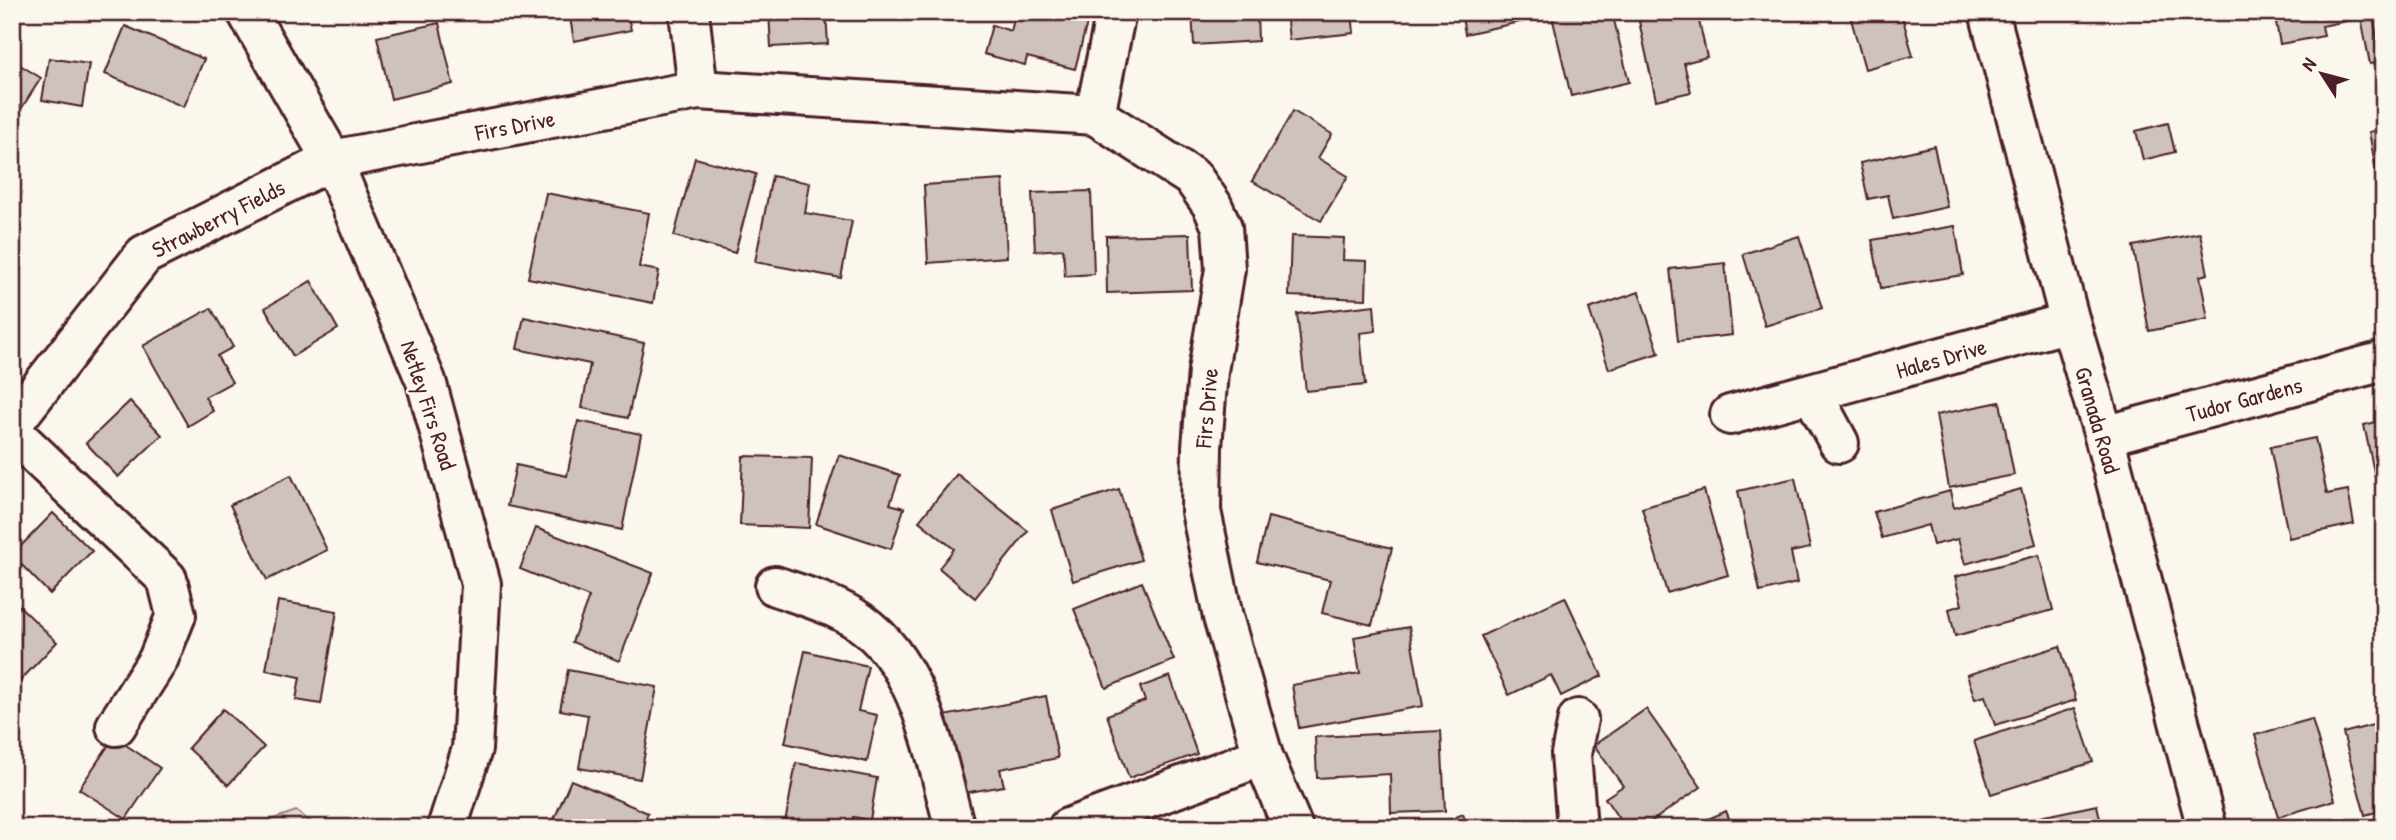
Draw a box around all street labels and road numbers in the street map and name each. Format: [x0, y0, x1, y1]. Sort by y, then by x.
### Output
street label: Firs Drive [472, 102, 557, 148]
street label: Strawberry Fields [146, 171, 290, 265]
street label: Hales Drive [1892, 330, 1990, 386]
street label: Netley Firs Road [394, 336, 464, 474]
street label: Granada Road [2068, 363, 2128, 477]
street label: Firs Drive [1187, 367, 1225, 450]
street label: Tudor Gardens [2183, 369, 2305, 429]

